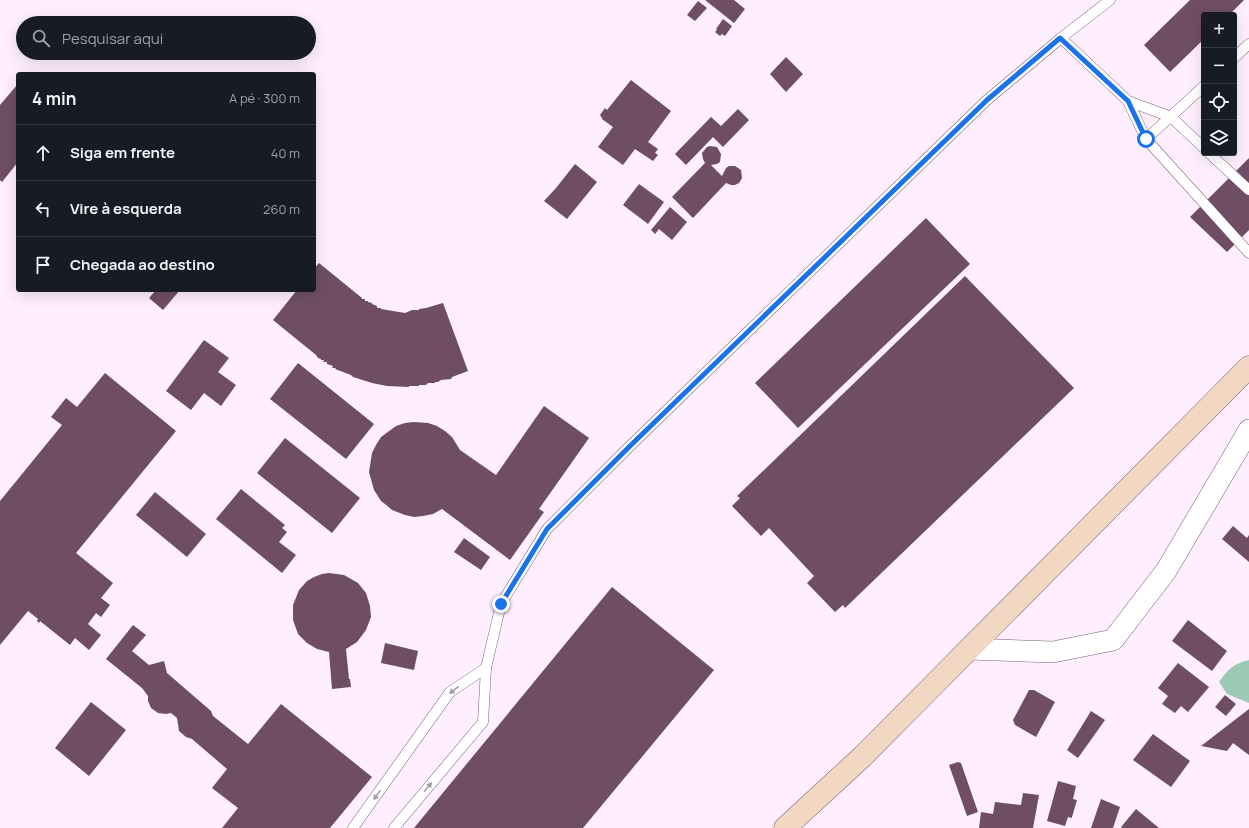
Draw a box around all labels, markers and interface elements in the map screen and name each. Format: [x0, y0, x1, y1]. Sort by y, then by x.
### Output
map controls [1201, 12, 1237, 156]
button: + [1201, 12, 1237, 48]
search box [16, 16, 316, 60]
icon: search [30, 27, 52, 49]
text: Pesquisar aqui [62, 28, 163, 49]
button: − [1201, 48, 1237, 84]
button: locate [1201, 84, 1237, 120]
text: 4 min [32, 87, 76, 110]
text: A pé · 300 m [229, 89, 300, 107]
button: layers [1201, 120, 1237, 156]
route start [1137, 130, 1155, 148]
icon: ahead [32, 142, 54, 164]
text: Siga em frente [70, 142, 175, 163]
text: 40 m [271, 144, 300, 162]
icon: left [32, 198, 54, 220]
text: Vire à esquerda [70, 198, 182, 219]
text: 260 m [263, 200, 300, 218]
icon: arrive [32, 254, 54, 276]
text: Chegada ao destino [70, 254, 215, 275]
route end [492, 595, 510, 613]
one-way arrow [448, 686, 459, 694]
one-way arrow [424, 782, 433, 793]
one-way arrow [373, 790, 381, 800]

